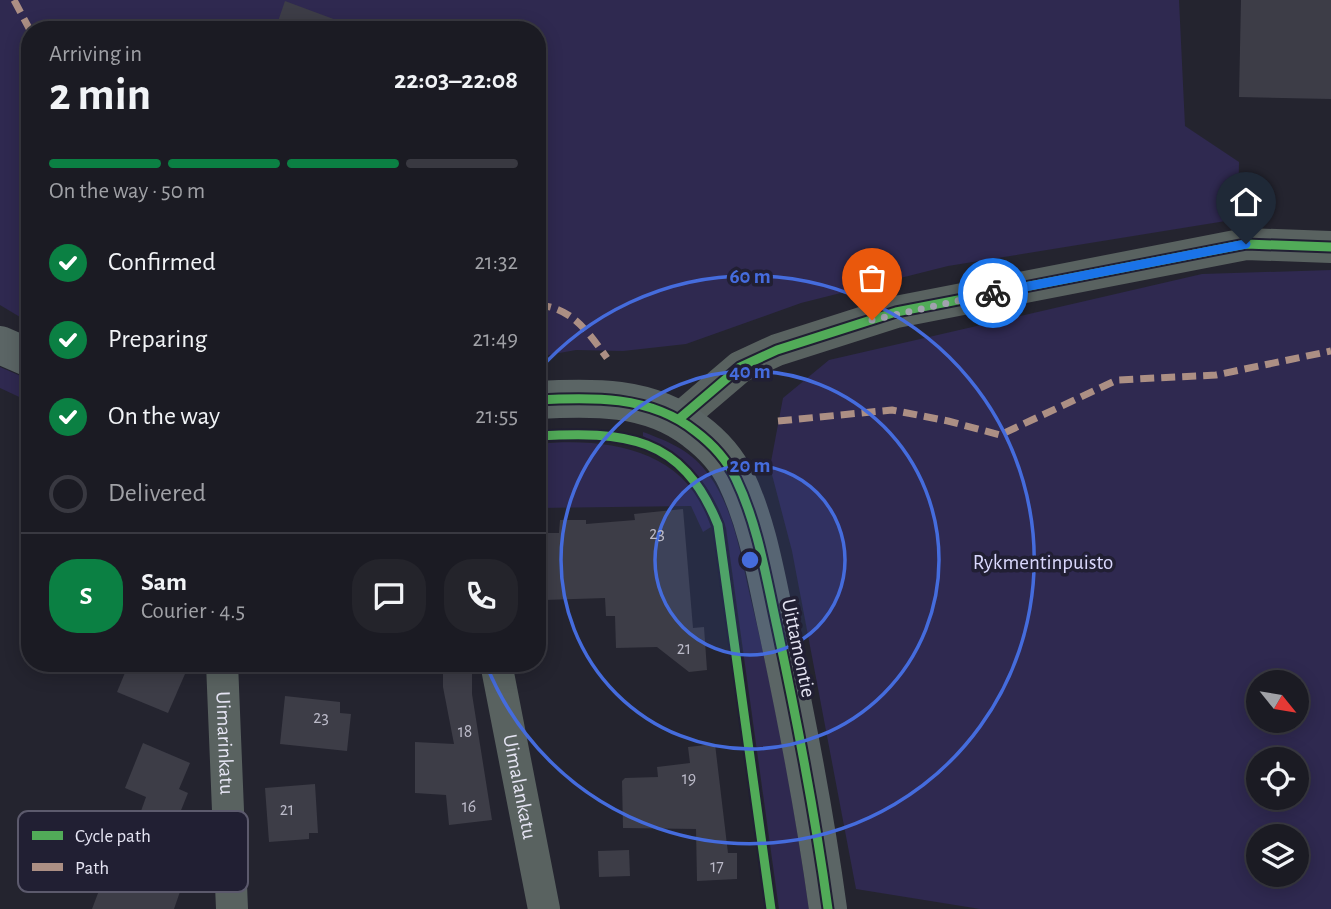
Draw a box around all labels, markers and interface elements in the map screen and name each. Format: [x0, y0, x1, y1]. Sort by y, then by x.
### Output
text: Arriving in [49, 43, 142, 66]
text: 22:03–22:08 [394, 67, 518, 93]
text: 2 min [49, 72, 151, 118]
pin [1216, 172, 1276, 244]
text: On the way · 50 m [49, 180, 205, 203]
icon: home [1227, 183, 1265, 221]
icon: check [49, 244, 87, 282]
pin [842, 248, 902, 320]
text: Confirmed [108, 249, 216, 275]
text: 21:32 [474, 251, 518, 274]
courier [958, 258, 1028, 328]
icon: bag [853, 259, 891, 297]
text: 60 m [729, 266, 771, 287]
icon: bike [974, 274, 1012, 312]
icon: check [49, 321, 87, 359]
text: Preparing [108, 326, 207, 352]
text: 21:49 [472, 328, 518, 351]
text: 40 m [729, 361, 771, 382]
icon: check [49, 398, 87, 436]
text: On the way [108, 403, 220, 429]
text: 21:55 [475, 405, 518, 428]
text: 20 m [730, 455, 770, 476]
text: Delivered [108, 480, 206, 506]
house number: 23 [649, 525, 665, 543]
centre of rings [738, 548, 762, 572]
park label: Rykmentinpuisto [973, 552, 1113, 573]
button: chat [352, 559, 426, 633]
button: phone [444, 559, 518, 633]
text: Sam [141, 569, 187, 595]
text: S [80, 583, 92, 609]
street label: Uittamontie [778, 597, 819, 699]
text: Courier · 4.5 [141, 600, 245, 623]
house number: 21 [677, 640, 691, 658]
north arrow [1246, 670, 1309, 733]
map controls [1246, 670, 1309, 887]
street label: Uimarinkatu [212, 691, 237, 795]
house number: 23 [313, 709, 329, 727]
house number: 18 [458, 723, 472, 741]
street label: Uimalankatu [499, 732, 540, 841]
button: locate [1246, 747, 1309, 810]
house number: 19 [682, 770, 696, 788]
house number: 16 [462, 798, 476, 816]
house number: 21 [280, 801, 294, 819]
legend [18, 811, 248, 892]
button: layers [1246, 824, 1309, 887]
text: Cycle path [75, 827, 151, 846]
house number: 17 [710, 858, 724, 876]
text: Path [75, 859, 109, 878]

